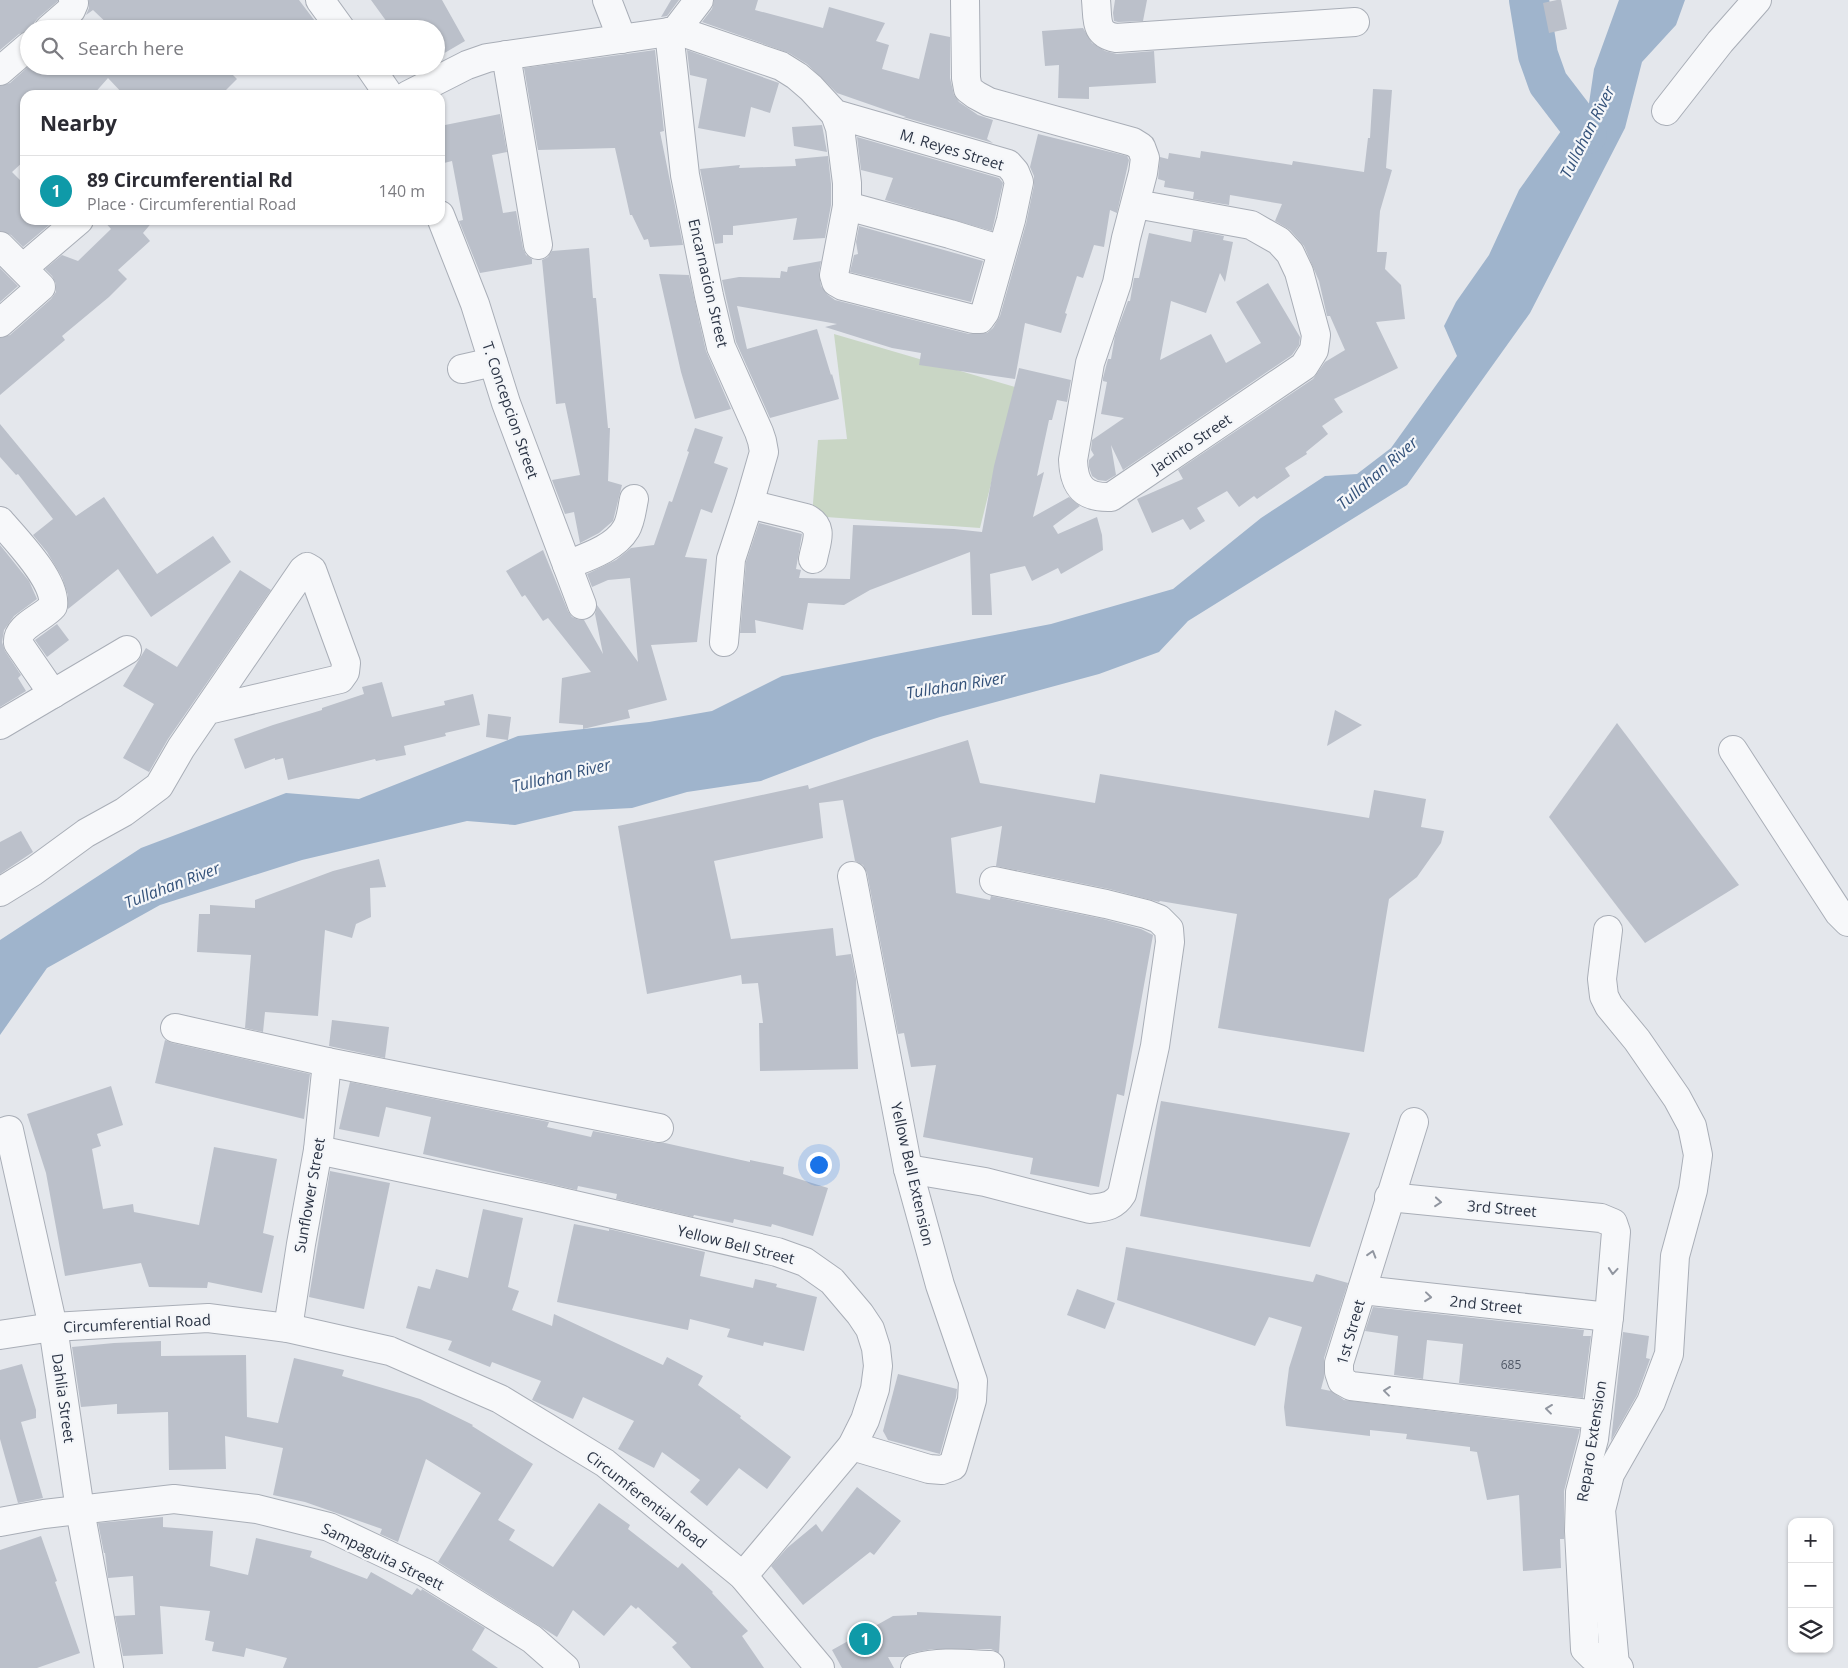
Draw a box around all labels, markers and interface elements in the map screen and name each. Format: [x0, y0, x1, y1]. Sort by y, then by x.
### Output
search box [20, 20, 445, 75]
icon: search [38, 34, 66, 62]
text: Search here [78, 35, 184, 61]
water label: Tullahan River [1554, 81, 1620, 182]
text: Nearby [40, 109, 117, 137]
street label: M. Reyes Street [897, 124, 1007, 174]
text: 89 Circumferential Rd [87, 167, 293, 193]
text: 1 [51, 180, 61, 202]
text: 140 m [379, 180, 425, 202]
text: Place · Circumferential Road [87, 193, 296, 215]
street label: Encarnacion Street [684, 217, 734, 349]
street label: T. Concepcion Street [478, 339, 544, 481]
street label: Jacinto Street [1145, 409, 1235, 478]
water label: Tullahan River [1332, 431, 1423, 514]
water label: Tullahan River [904, 666, 1008, 704]
water label: Tullahan River [509, 753, 613, 797]
water label: Tullahan River [121, 856, 224, 913]
street label: Yellow Bell Extension [887, 1100, 939, 1248]
street label: Sunflower Street [289, 1136, 329, 1254]
your location [806, 1152, 832, 1178]
street label: 3rd Street [1466, 1195, 1538, 1221]
one-way arrow [1434, 1196, 1442, 1207]
street label: Yellow Bell Street [675, 1220, 797, 1268]
one-way arrow [1367, 1251, 1377, 1259]
one-way arrow [1608, 1268, 1619, 1276]
street label: 2nd Street [1449, 1290, 1523, 1318]
one-way arrow [1424, 1291, 1432, 1302]
street label: 1st Street [1331, 1297, 1369, 1367]
street label: Circumferential Road [63, 1309, 211, 1337]
street label: Dahlia Street [48, 1352, 80, 1444]
house number: 685 [1501, 1356, 1521, 1373]
street label: Reparo Extension [1572, 1379, 1610, 1503]
one-way arrow [1383, 1386, 1391, 1397]
one-way arrow [1545, 1404, 1553, 1415]
street label: Circumferential Road [583, 1446, 711, 1552]
street label: Sampaguita Streett [318, 1518, 448, 1594]
map controls [1788, 1518, 1833, 1653]
button: + [1788, 1518, 1833, 1563]
button: − [1788, 1563, 1833, 1608]
button: layers [1788, 1608, 1833, 1653]
pin: 1 [849, 1620, 881, 1658]

